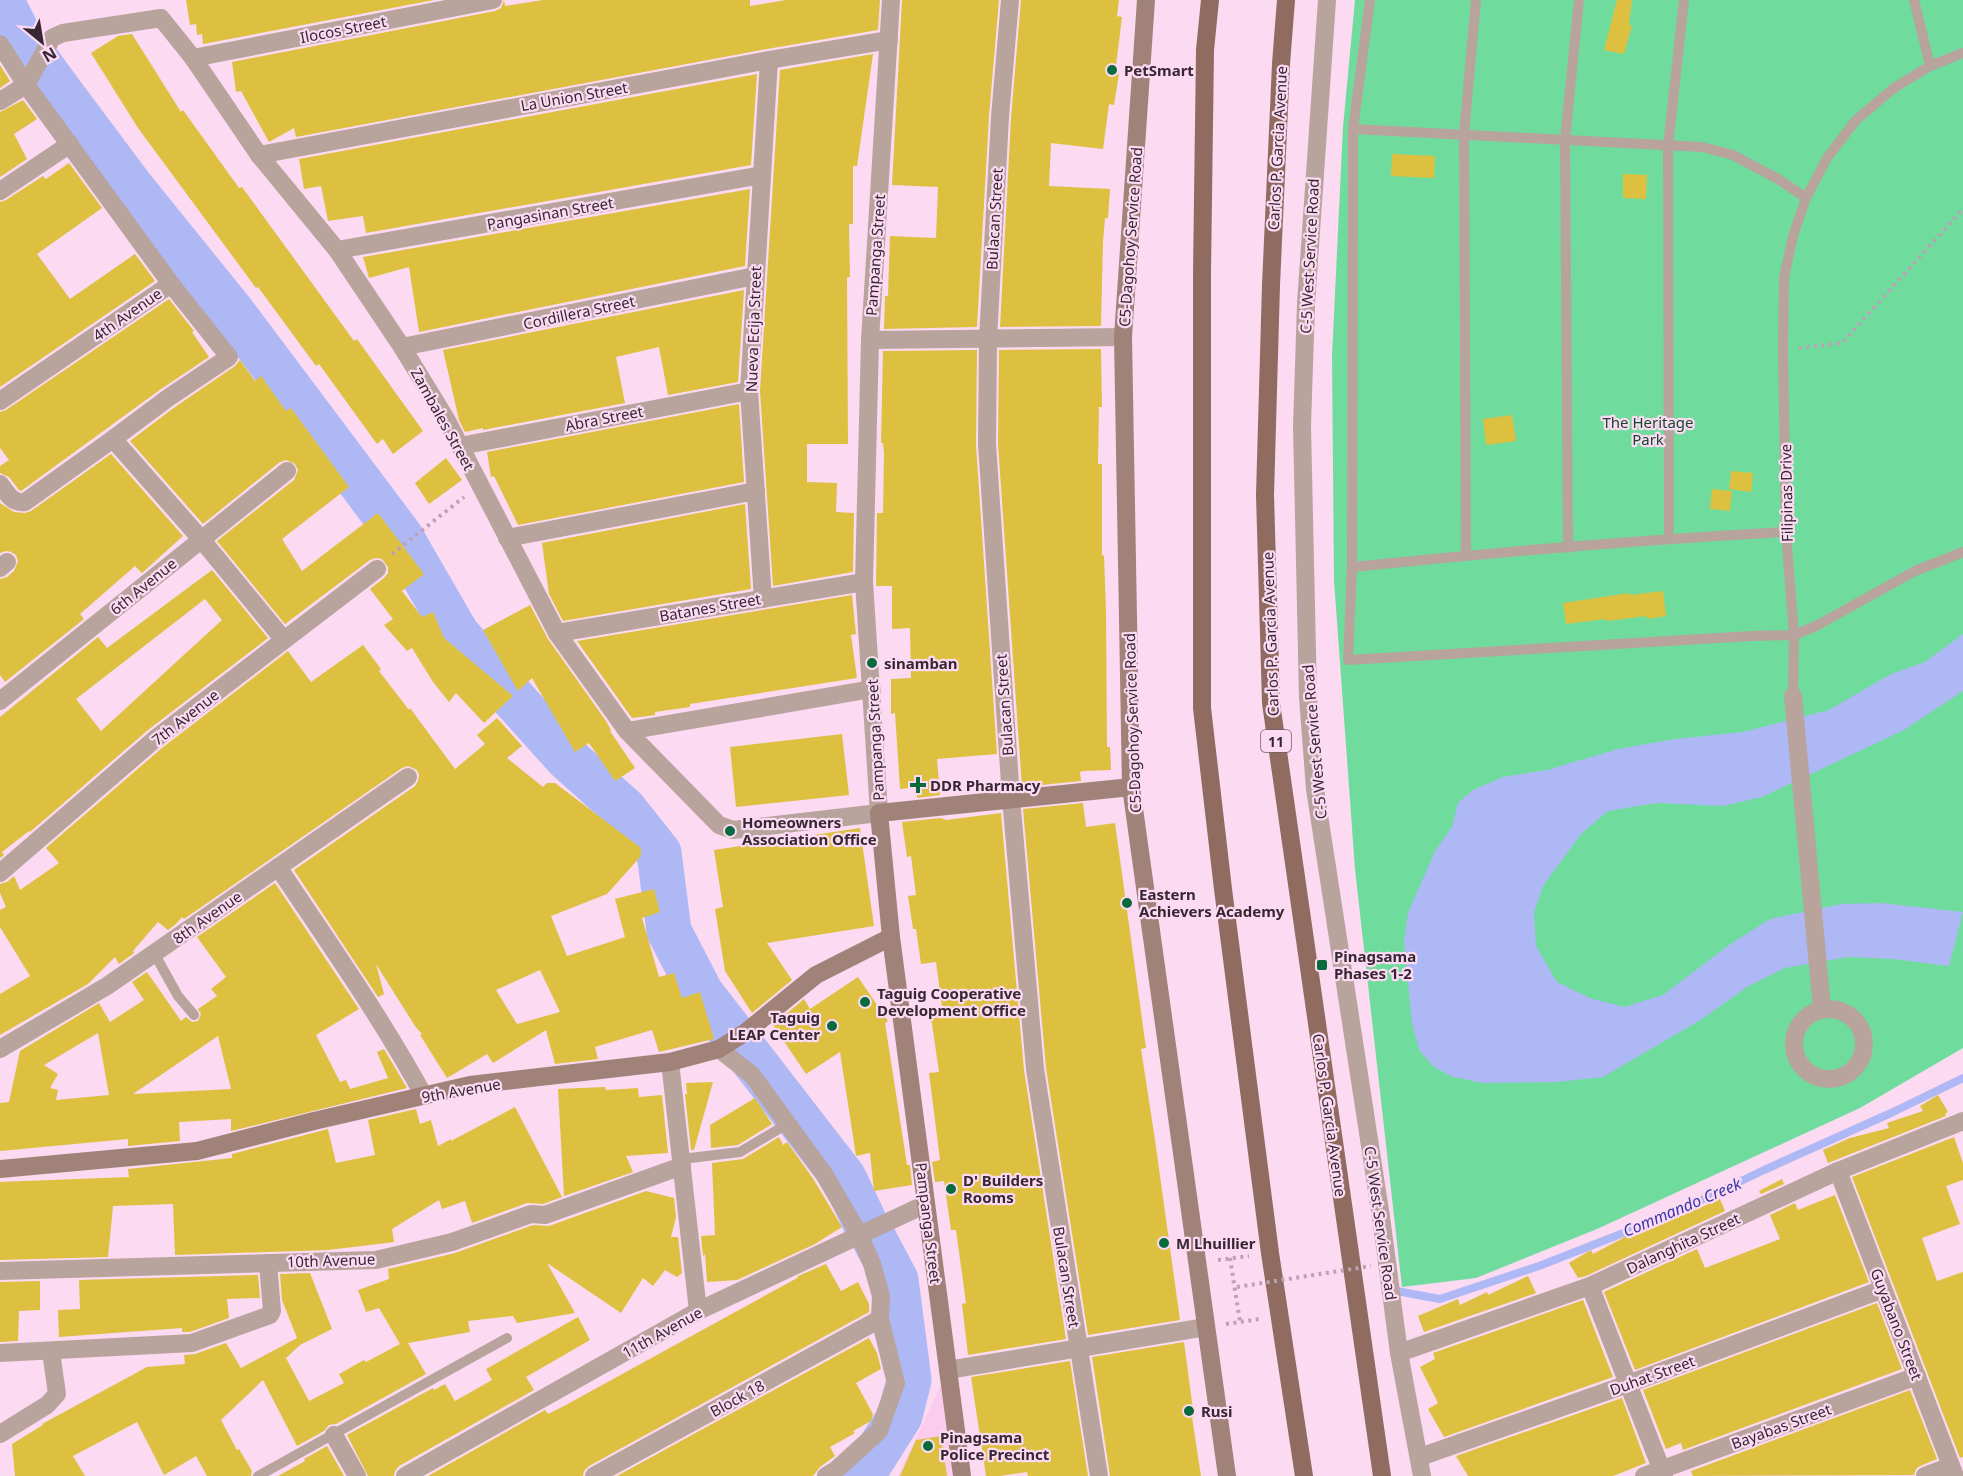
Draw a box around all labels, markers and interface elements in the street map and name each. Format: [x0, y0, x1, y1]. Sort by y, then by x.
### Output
street label: Ilocos Street [298, 11, 388, 47]
north arrow [12, 12, 72, 72]
text: N [38, 42, 61, 68]
place label: PetSmart [1124, 60, 1194, 80]
marker: PetSmart [1105, 63, 1119, 77]
street label: Carlos P. Garcia Avenue [1263, 65, 1291, 231]
street label: La Union Street [519, 77, 630, 115]
street label: C5-Dagohoy Service Road [1114, 146, 1146, 328]
street label: Bulacan Street [981, 167, 1007, 270]
street label: C-5 West Service Road [1295, 178, 1323, 334]
street label: Pangasinan Street [485, 192, 615, 234]
street label: Pampanga Street [861, 193, 889, 316]
street label: Nueva Ecija Street [741, 265, 765, 392]
street label: 4th Avenue [89, 283, 165, 345]
street label: Cordillera Street [521, 290, 637, 334]
street label: Zambales Street [407, 364, 480, 474]
street label: Abra Street [563, 401, 645, 435]
park label: The Heritage Park [1602, 412, 1694, 449]
street label: Filipinas Drive [1775, 444, 1797, 542]
street label: Carlos P. Garcia Avenue [1257, 551, 1283, 717]
street label: 6th Avenue [106, 553, 180, 619]
street label: Batanes Street [658, 588, 763, 626]
street label: C5-Dagohoy Service Road [1119, 633, 1145, 813]
place label: sinamban [884, 653, 958, 673]
street label: Bulacan Street [990, 653, 1018, 757]
marker: sinamban [865, 656, 879, 670]
street label: C-5 West Service Road [1297, 664, 1331, 820]
street label: Pampanga Street [862, 678, 888, 801]
street label: 7th Avenue [147, 685, 223, 749]
road number: 11 [1261, 730, 1291, 752]
place label: DDR Pharmacy [930, 775, 1041, 795]
marker: DDR Pharmacy [911, 778, 925, 792]
place label: Homeowners Association Office [742, 812, 877, 849]
marker: Homeowners Association Office [723, 824, 737, 838]
place label: Eastern Achievers Academy [1139, 884, 1285, 921]
street label: 8th Avenue [169, 886, 245, 948]
marker: Eastern Achievers Academy [1120, 896, 1134, 910]
place label: Pinagsama Phases 1-2 [1334, 946, 1416, 983]
marker: Pinagsama Phases 1-2 [1315, 958, 1329, 972]
place label: Taguig Cooperative Development Office [877, 983, 1026, 1020]
marker: Taguig Cooperative Development Office [858, 995, 872, 1009]
place label: Taguig LEAP Center [729, 1007, 820, 1044]
marker: Taguig LEAP Center [825, 1019, 839, 1033]
street label: Carlos P. Garcia Avenue [1309, 1032, 1351, 1198]
street label: 9th Avenue [420, 1073, 502, 1107]
street label: C-5 West Service Road [1360, 1145, 1402, 1301]
street label: Pampanga Street [912, 1161, 946, 1285]
place label: D' Builders Rooms [963, 1170, 1043, 1207]
water label: Commando Creek [1619, 1172, 1746, 1242]
marker: D' Builders Rooms [944, 1182, 958, 1196]
street label: Dalanghita Street [1623, 1208, 1743, 1278]
street label: Bulacan Street [1049, 1225, 1085, 1329]
place label: M Lhuillier [1176, 1233, 1256, 1253]
marker: M Lhuillier [1157, 1236, 1171, 1250]
street label: 10th Avenue [286, 1248, 376, 1272]
street label: Guyabano Street [1867, 1265, 1928, 1383]
street label: 11th Avenue [618, 1302, 706, 1362]
street label: Duhat Street [1607, 1350, 1698, 1400]
street label: Block 18 [706, 1375, 768, 1421]
street label: Bayabas Street [1728, 1398, 1834, 1453]
place label: Rusi [1201, 1401, 1233, 1421]
marker: Rusi [1182, 1404, 1196, 1418]
place label: Pinagsama Police Precinct [940, 1427, 1050, 1464]
marker: Pinagsama Police Precinct [921, 1439, 935, 1453]

